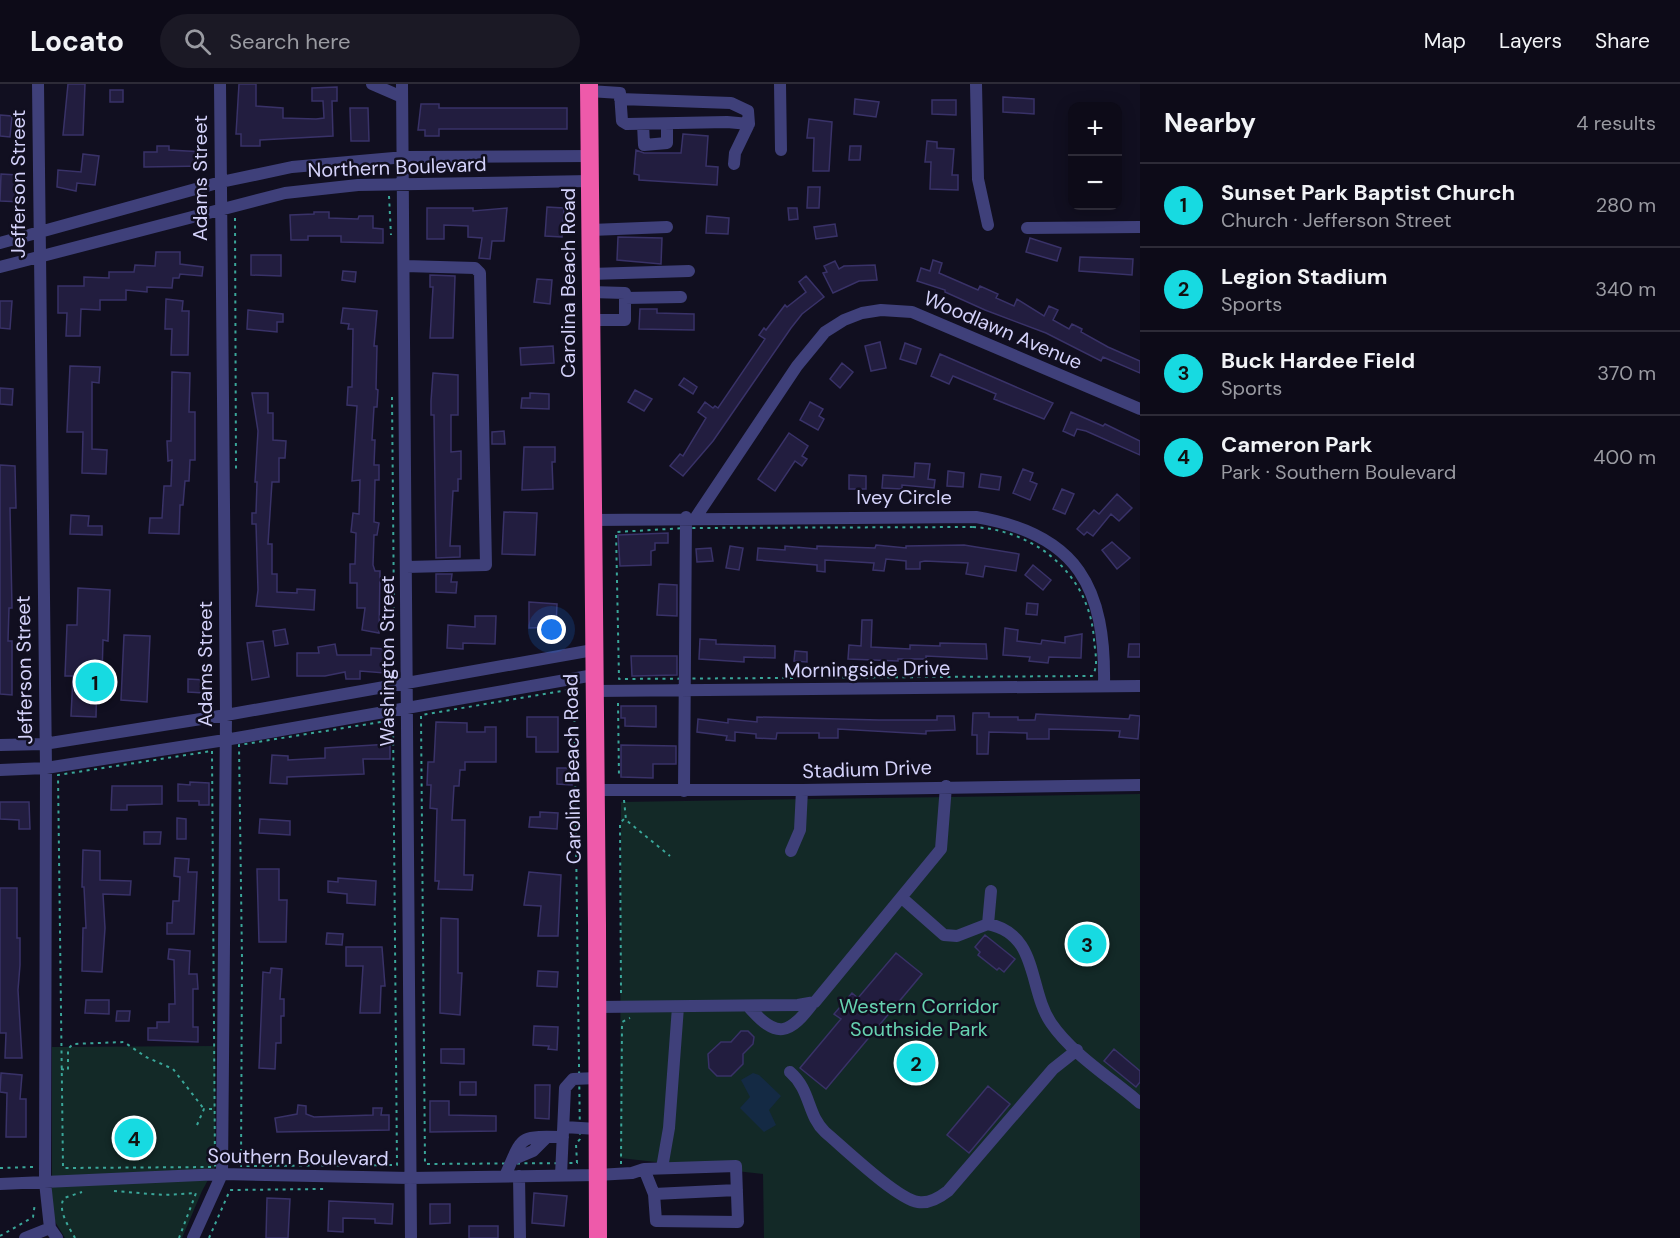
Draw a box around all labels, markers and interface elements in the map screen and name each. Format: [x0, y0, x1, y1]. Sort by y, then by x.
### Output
search box [160, 14, 580, 68]
text: Locato [30, 23, 124, 60]
icon: search [181, 25, 214, 58]
text: Search here [229, 27, 351, 56]
text: Map [1424, 27, 1466, 55]
text: Layers [1499, 27, 1562, 55]
text: Share [1595, 27, 1650, 55]
map controls [1068, 102, 1122, 210]
button: + [1068, 102, 1122, 156]
text: Nearby [1164, 106, 1256, 140]
street label: Jefferson Street [5, 109, 31, 258]
text: 4 results [1576, 110, 1656, 136]
street label: Adams Street [187, 115, 213, 241]
street label: Northern Boulevard [307, 151, 487, 183]
button: − [1068, 156, 1122, 210]
text: Sunset Park Baptist Church [1221, 178, 1515, 207]
street label: Carolina Beach Road [555, 188, 581, 378]
text: 1 [1180, 192, 1187, 218]
text: 280 m [1596, 192, 1656, 218]
text: Church · Jefferson Street [1221, 207, 1452, 233]
text: Legion Stadium [1221, 262, 1387, 291]
text: 2 [1178, 276, 1189, 302]
text: 340 m [1595, 276, 1656, 302]
street label: Woodlawn Avenue [920, 285, 1086, 375]
text: Sports [1221, 291, 1282, 317]
text: Buck Hardee Field [1221, 346, 1415, 375]
text: 3 [1177, 360, 1190, 386]
text: 370 m [1597, 360, 1656, 386]
text: Sports [1221, 375, 1282, 401]
text: Cameron Park [1221, 430, 1372, 459]
text: 4 [1177, 444, 1190, 470]
text: 400 m [1593, 444, 1656, 470]
text: Park · Southern Boulevard [1221, 459, 1456, 485]
street label: Ivey Circle [856, 484, 952, 510]
street label: Washington Street [374, 575, 400, 747]
street label: Jefferson Street [10, 595, 38, 745]
street label: Adams Street [192, 601, 218, 727]
your location [537, 615, 566, 644]
street label: Morningside Drive [784, 655, 950, 683]
pin: 1 [76, 660, 115, 704]
street label: Carolina Beach Road [557, 674, 587, 864]
street label: Stadium Drive [802, 754, 932, 784]
pin: 3 [1068, 922, 1106, 966]
park label: Western Corridor Southside Park [839, 993, 999, 1042]
pin: 2 [896, 1040, 936, 1086]
pin: 4 [114, 1116, 154, 1160]
street label: Southern Boulevard [207, 1142, 389, 1172]

